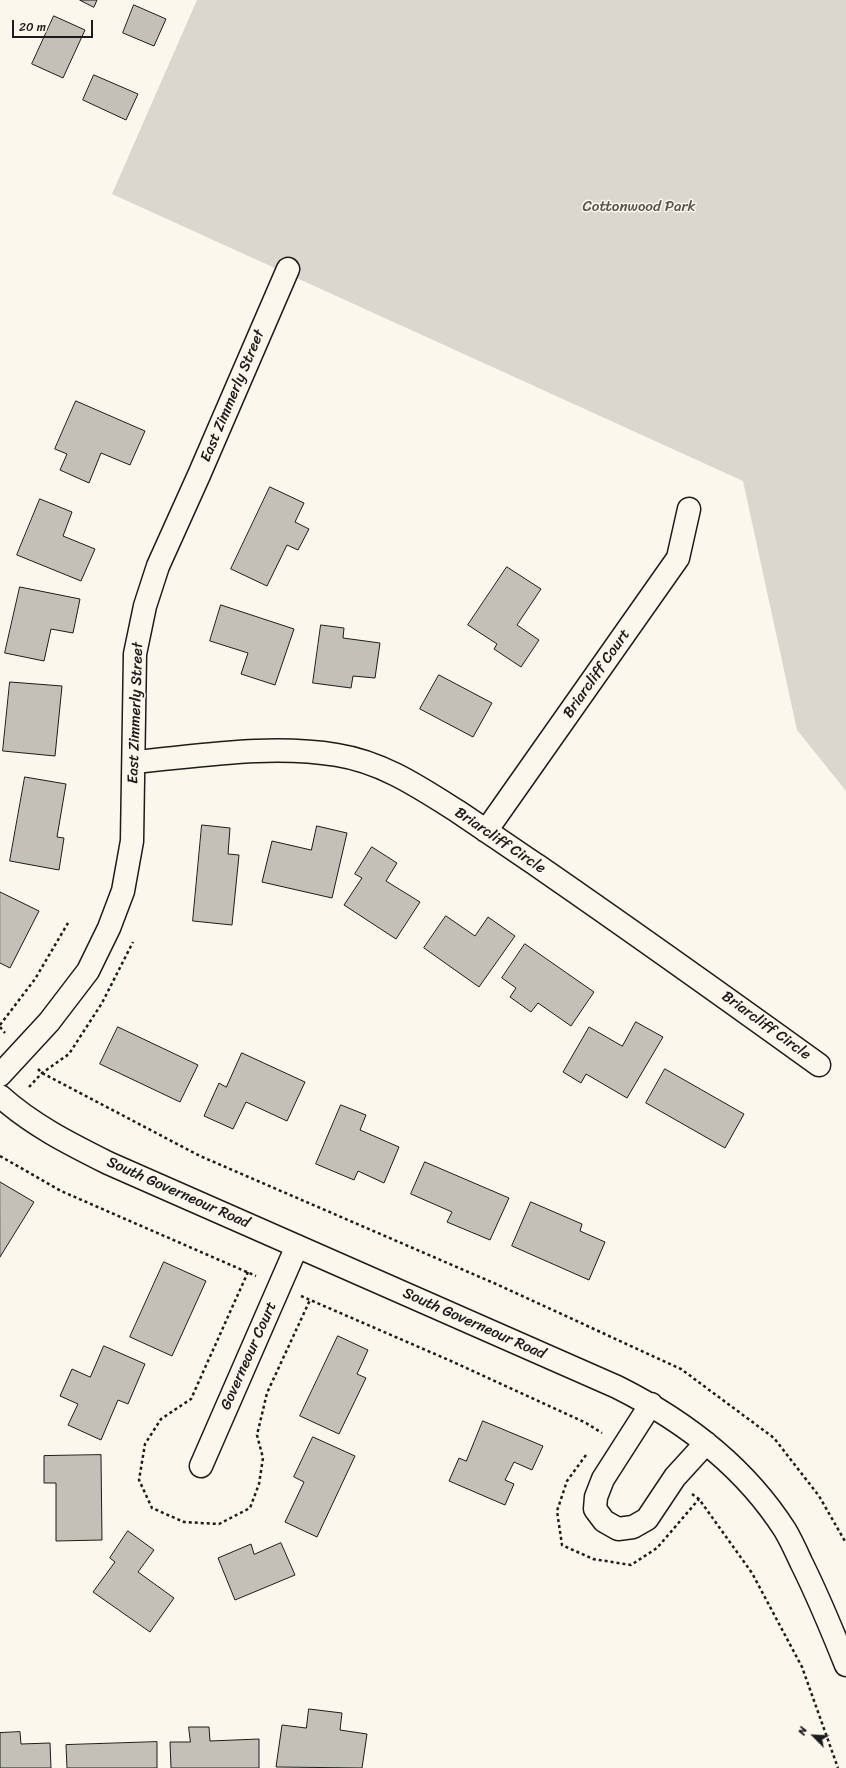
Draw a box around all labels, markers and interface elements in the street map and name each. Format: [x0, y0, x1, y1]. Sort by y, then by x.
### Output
scale bar [14, 12, 95, 38]
text: 20 m [19, 16, 46, 38]
park label: Cottonwood Park [582, 198, 696, 216]
street label: East Zimmerly Street [197, 327, 269, 465]
street label: Briarcliff Court [560, 626, 634, 722]
street label: East Zimmerly Street [125, 642, 147, 784]
street label: Briarcliff Circle [451, 804, 549, 878]
street label: Briarcliff Circle [718, 988, 814, 1064]
street label: South Governeour Road [104, 1153, 252, 1233]
street label: South Governeour Road [400, 1284, 548, 1364]
street label: Governeour Court [217, 1299, 281, 1413]
north arrow [794, 1716, 834, 1756]
text: N [792, 1724, 813, 1738]

